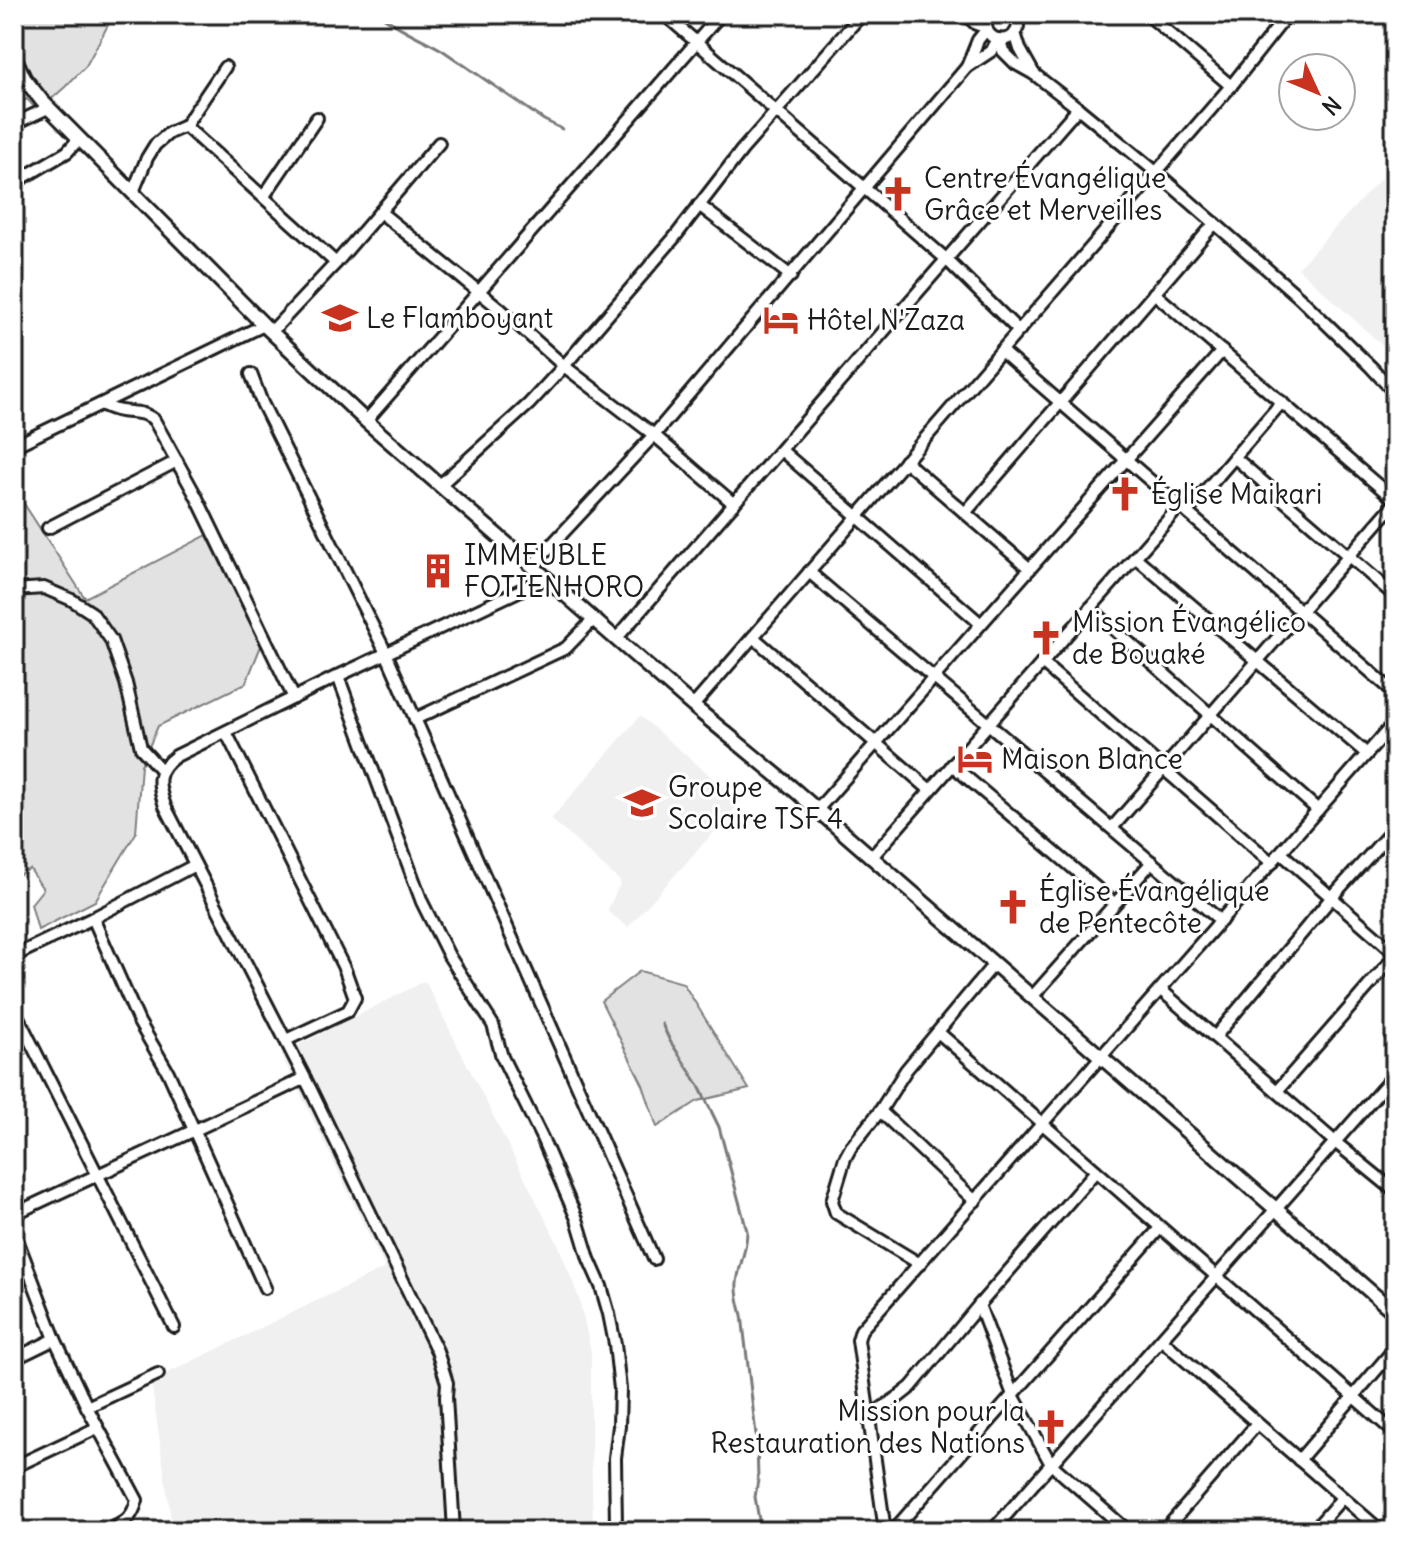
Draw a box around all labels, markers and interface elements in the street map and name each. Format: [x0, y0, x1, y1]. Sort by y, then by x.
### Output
north arrow [1277, 52, 1357, 132]
text: N [1316, 91, 1347, 121]
place label: Centre Évangélique Grâce et Merveilles [924, 159, 1166, 228]
church icon: Centre Évangélique Grâce et Merveilles [879, 175, 917, 213]
school or university icon: Le Flamboyant [321, 299, 359, 337]
place label: Le Flamboyant [366, 300, 553, 336]
hotel icon: Hôtel N'Zaza [762, 301, 800, 339]
place label: Hôtel N'Zaza [807, 302, 965, 338]
church icon: Église Maikari [1106, 475, 1144, 513]
place label: Église Maikari [1151, 475, 1322, 512]
place label: IMMEUBLE FOTIENHORO [464, 537, 644, 605]
building icon: IMMEUBLE FOTIENHORO [419, 552, 457, 590]
place label: Mission Évangélico de Bouaké [1072, 603, 1306, 672]
church icon: Mission Évangélico de Bouaké [1027, 619, 1065, 657]
hotel icon: Maison Blance [956, 740, 994, 778]
place label: Maison Blance [1001, 741, 1183, 777]
place label: Groupe Scolaire TSF 4 [668, 769, 843, 837]
school or university icon: Groupe Scolaire TSF 4 [623, 784, 661, 822]
place label: Église Évangélique de Pentecôte [1039, 872, 1270, 941]
church icon: Église Évangélique de Pentecôte [994, 888, 1032, 926]
place label: Mission pour la Restauration des Nations [711, 1393, 1025, 1461]
church icon: Mission pour la Restauration des Nations [1032, 1408, 1070, 1446]

